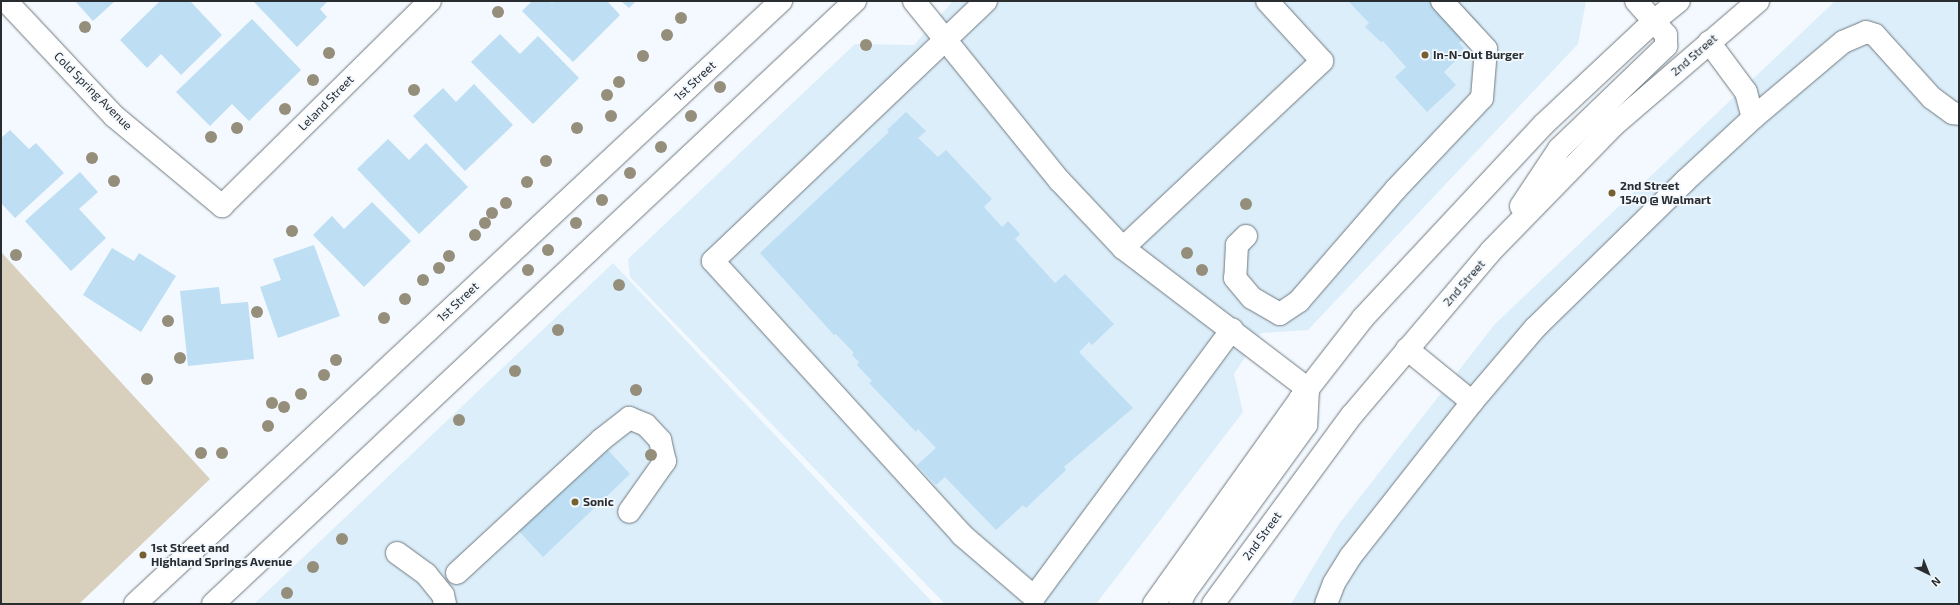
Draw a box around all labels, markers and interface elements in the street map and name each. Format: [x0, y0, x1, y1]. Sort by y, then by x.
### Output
street label: 2nd Street [1668, 31, 1720, 79]
place label: In-N-Out Burger [1433, 48, 1524, 62]
street label: Cold Spring Avenue [51, 49, 135, 133]
marker: In-N-Out Burger [1420, 50, 1430, 60]
street label: 1st Street [671, 58, 719, 104]
street label: Leland Street [295, 72, 357, 134]
place label: 2nd Street 1540 @ Walmart [1620, 179, 1711, 207]
marker: 2nd Street 1540 @ Walmart [1607, 188, 1617, 198]
street label: 2nd Street [1440, 257, 1488, 309]
street label: 1st Street [434, 279, 482, 325]
place label: Sonic [583, 495, 614, 509]
marker: Sonic [570, 497, 580, 507]
street label: 2nd Street [1240, 509, 1284, 563]
place label: 1st Street and Highland Springs Avenue [151, 541, 292, 569]
marker: 1st Street and Highland Springs Avenue [138, 550, 148, 560]
north arrow [1908, 553, 1948, 593]
text: N [1929, 575, 1944, 590]

